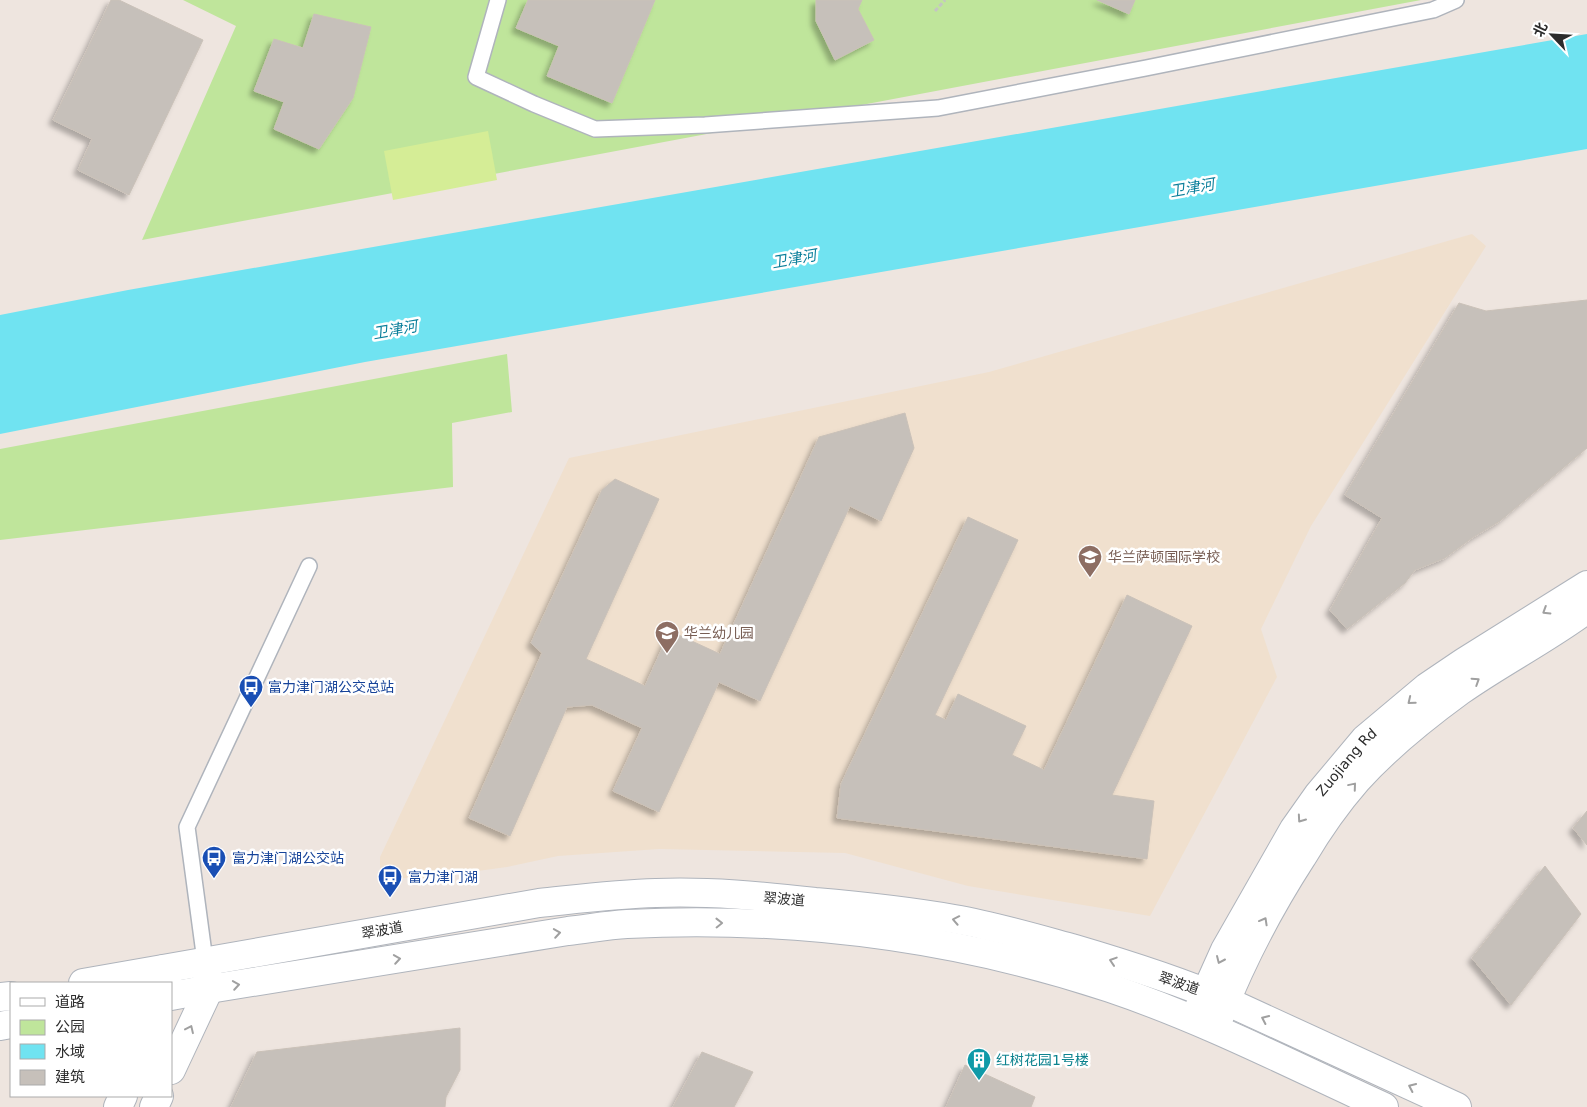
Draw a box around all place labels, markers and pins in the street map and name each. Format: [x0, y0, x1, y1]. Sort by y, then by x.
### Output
school or university icon: 华兰萨顿国际学校 [1077, 544, 1103, 578]
place label: 华兰萨顿国际学校 [1108, 549, 1220, 565]
school or university icon: 华兰幼儿园 [654, 620, 680, 654]
place label: 华兰幼儿园 [684, 625, 754, 641]
bus stop icon: 富力津门湖公交总站 [238, 674, 264, 708]
place label: 富力津门湖公交总站 [268, 679, 394, 695]
bus stop icon: 富力津门湖公交站 [201, 845, 227, 879]
place label: 富力津门湖公交站 [232, 850, 344, 866]
bus stop icon: 富力津门湖 [377, 864, 403, 898]
place label: 富力津门湖 [408, 869, 478, 885]
building icon: 红树花园1号楼 [966, 1047, 992, 1081]
place label: 红树花园1号楼 [996, 1052, 1089, 1068]

